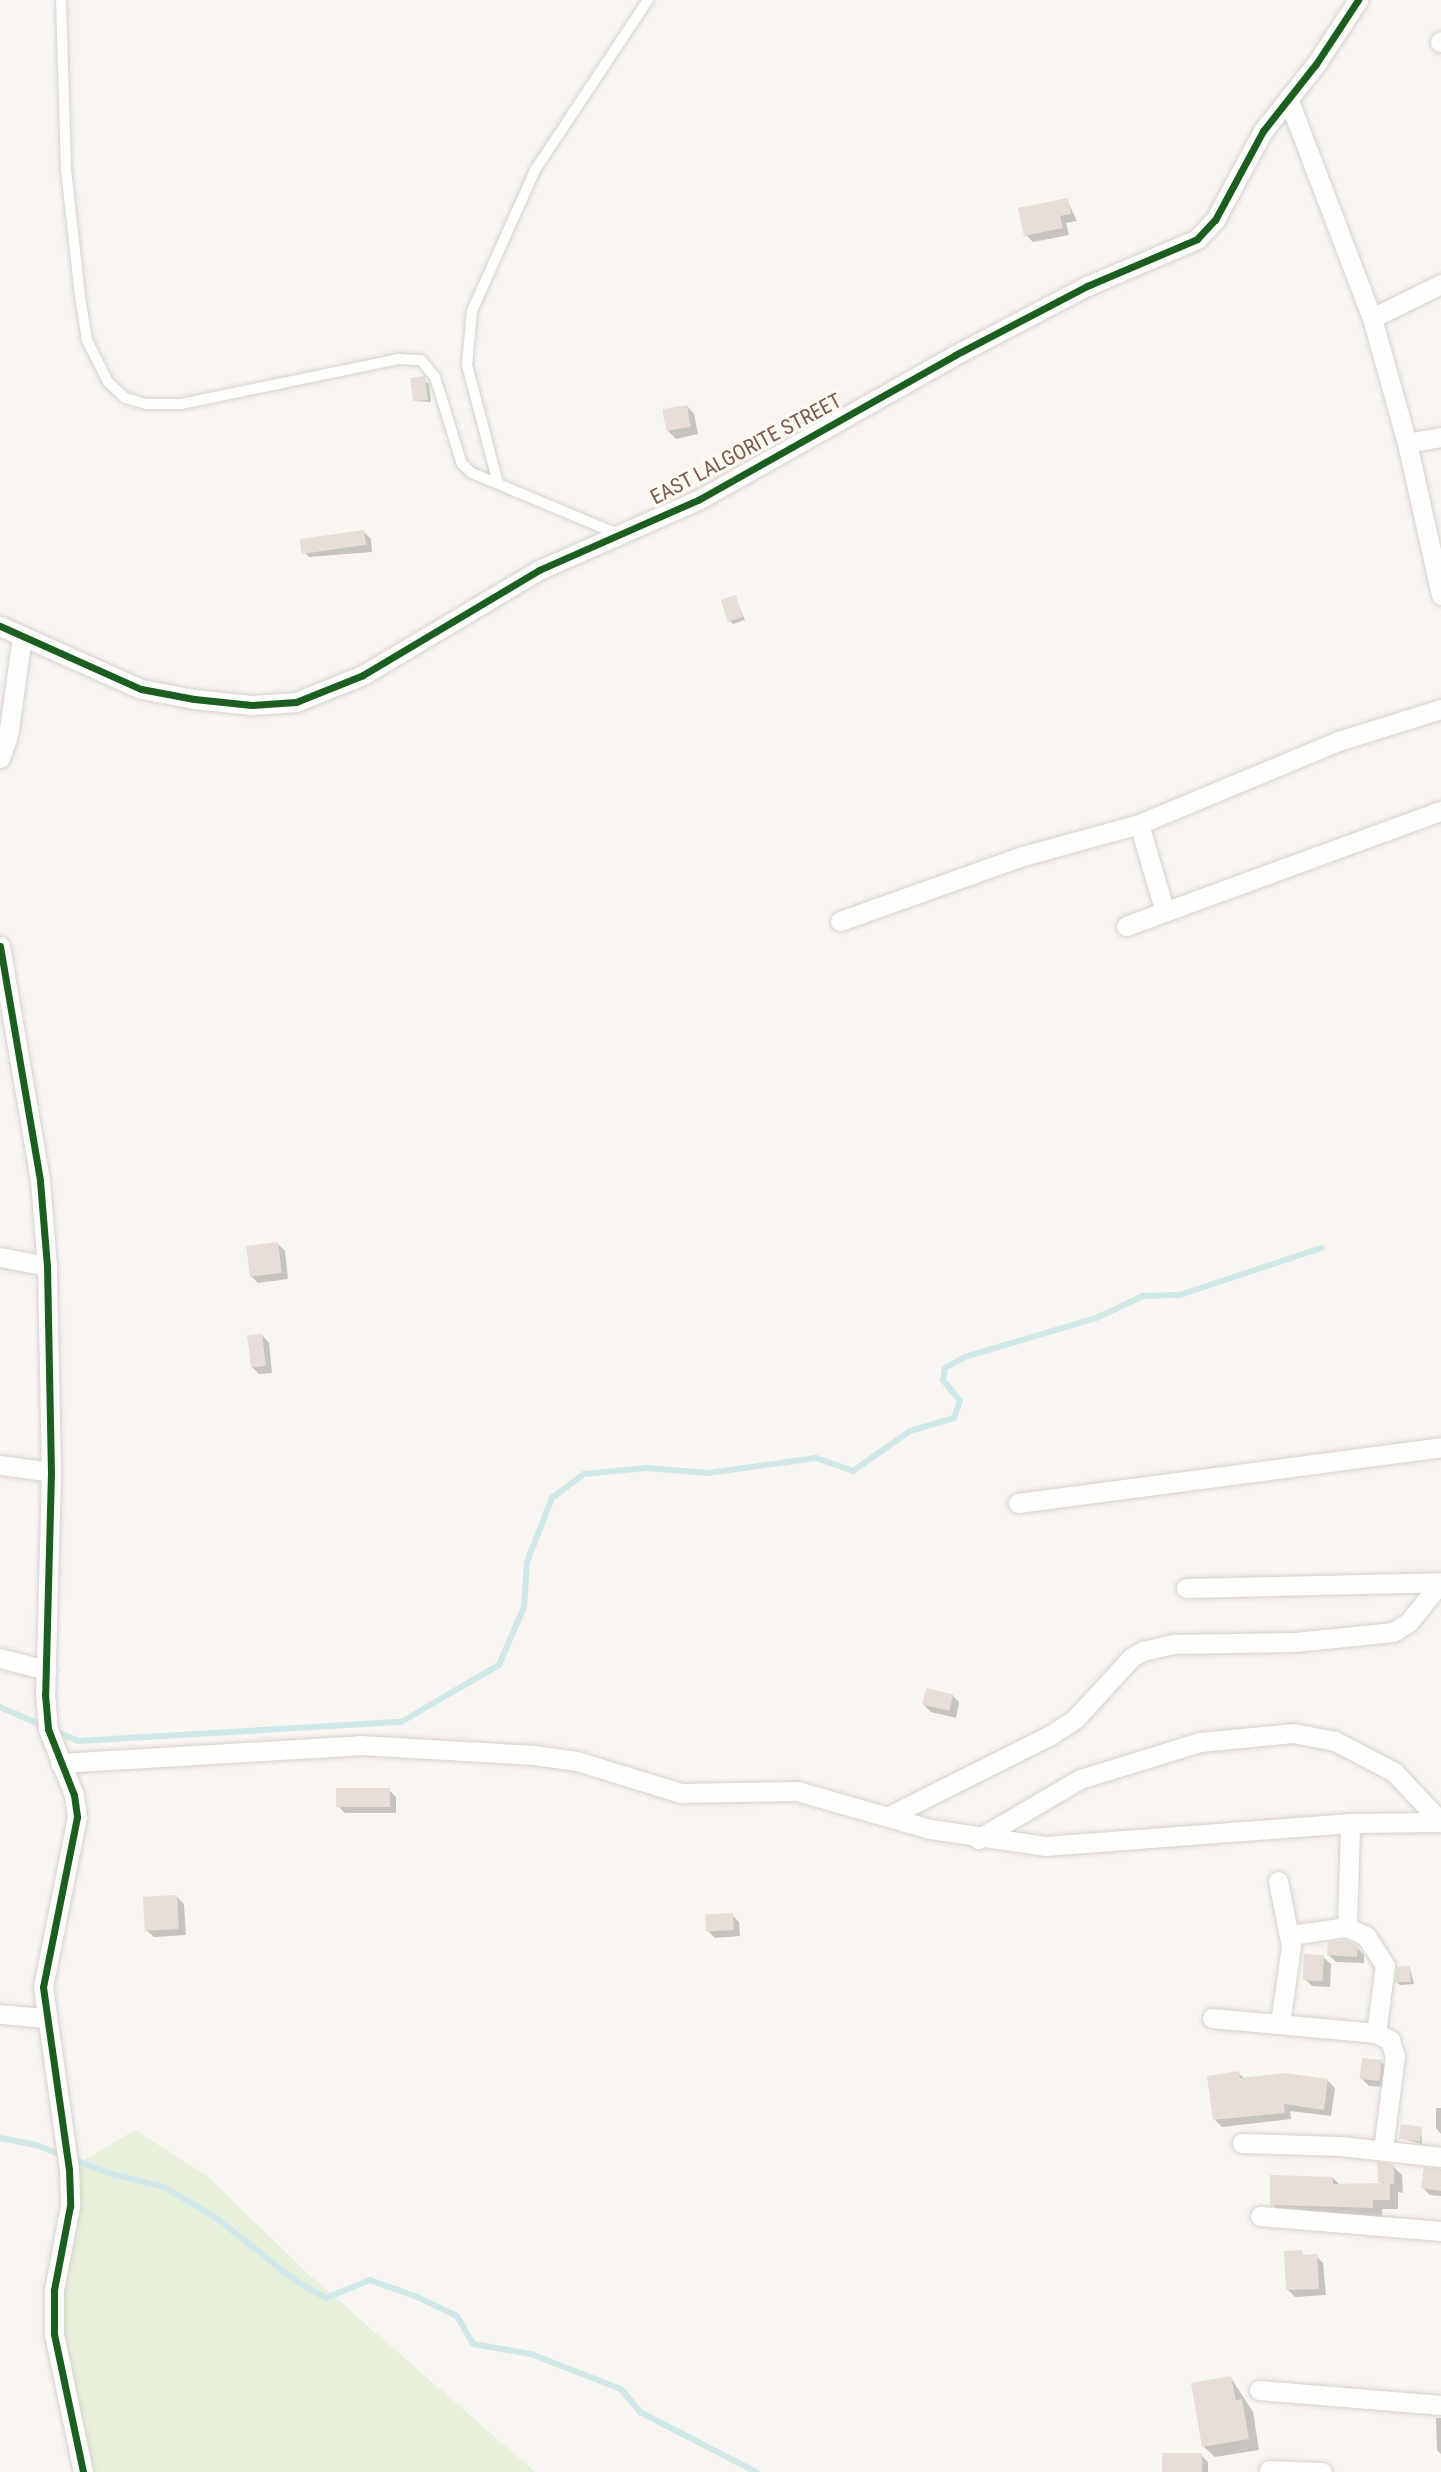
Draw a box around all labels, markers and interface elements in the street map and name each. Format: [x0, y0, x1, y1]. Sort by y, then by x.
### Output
street label: EAST LALGORITE STREET [646, 388, 846, 510]

